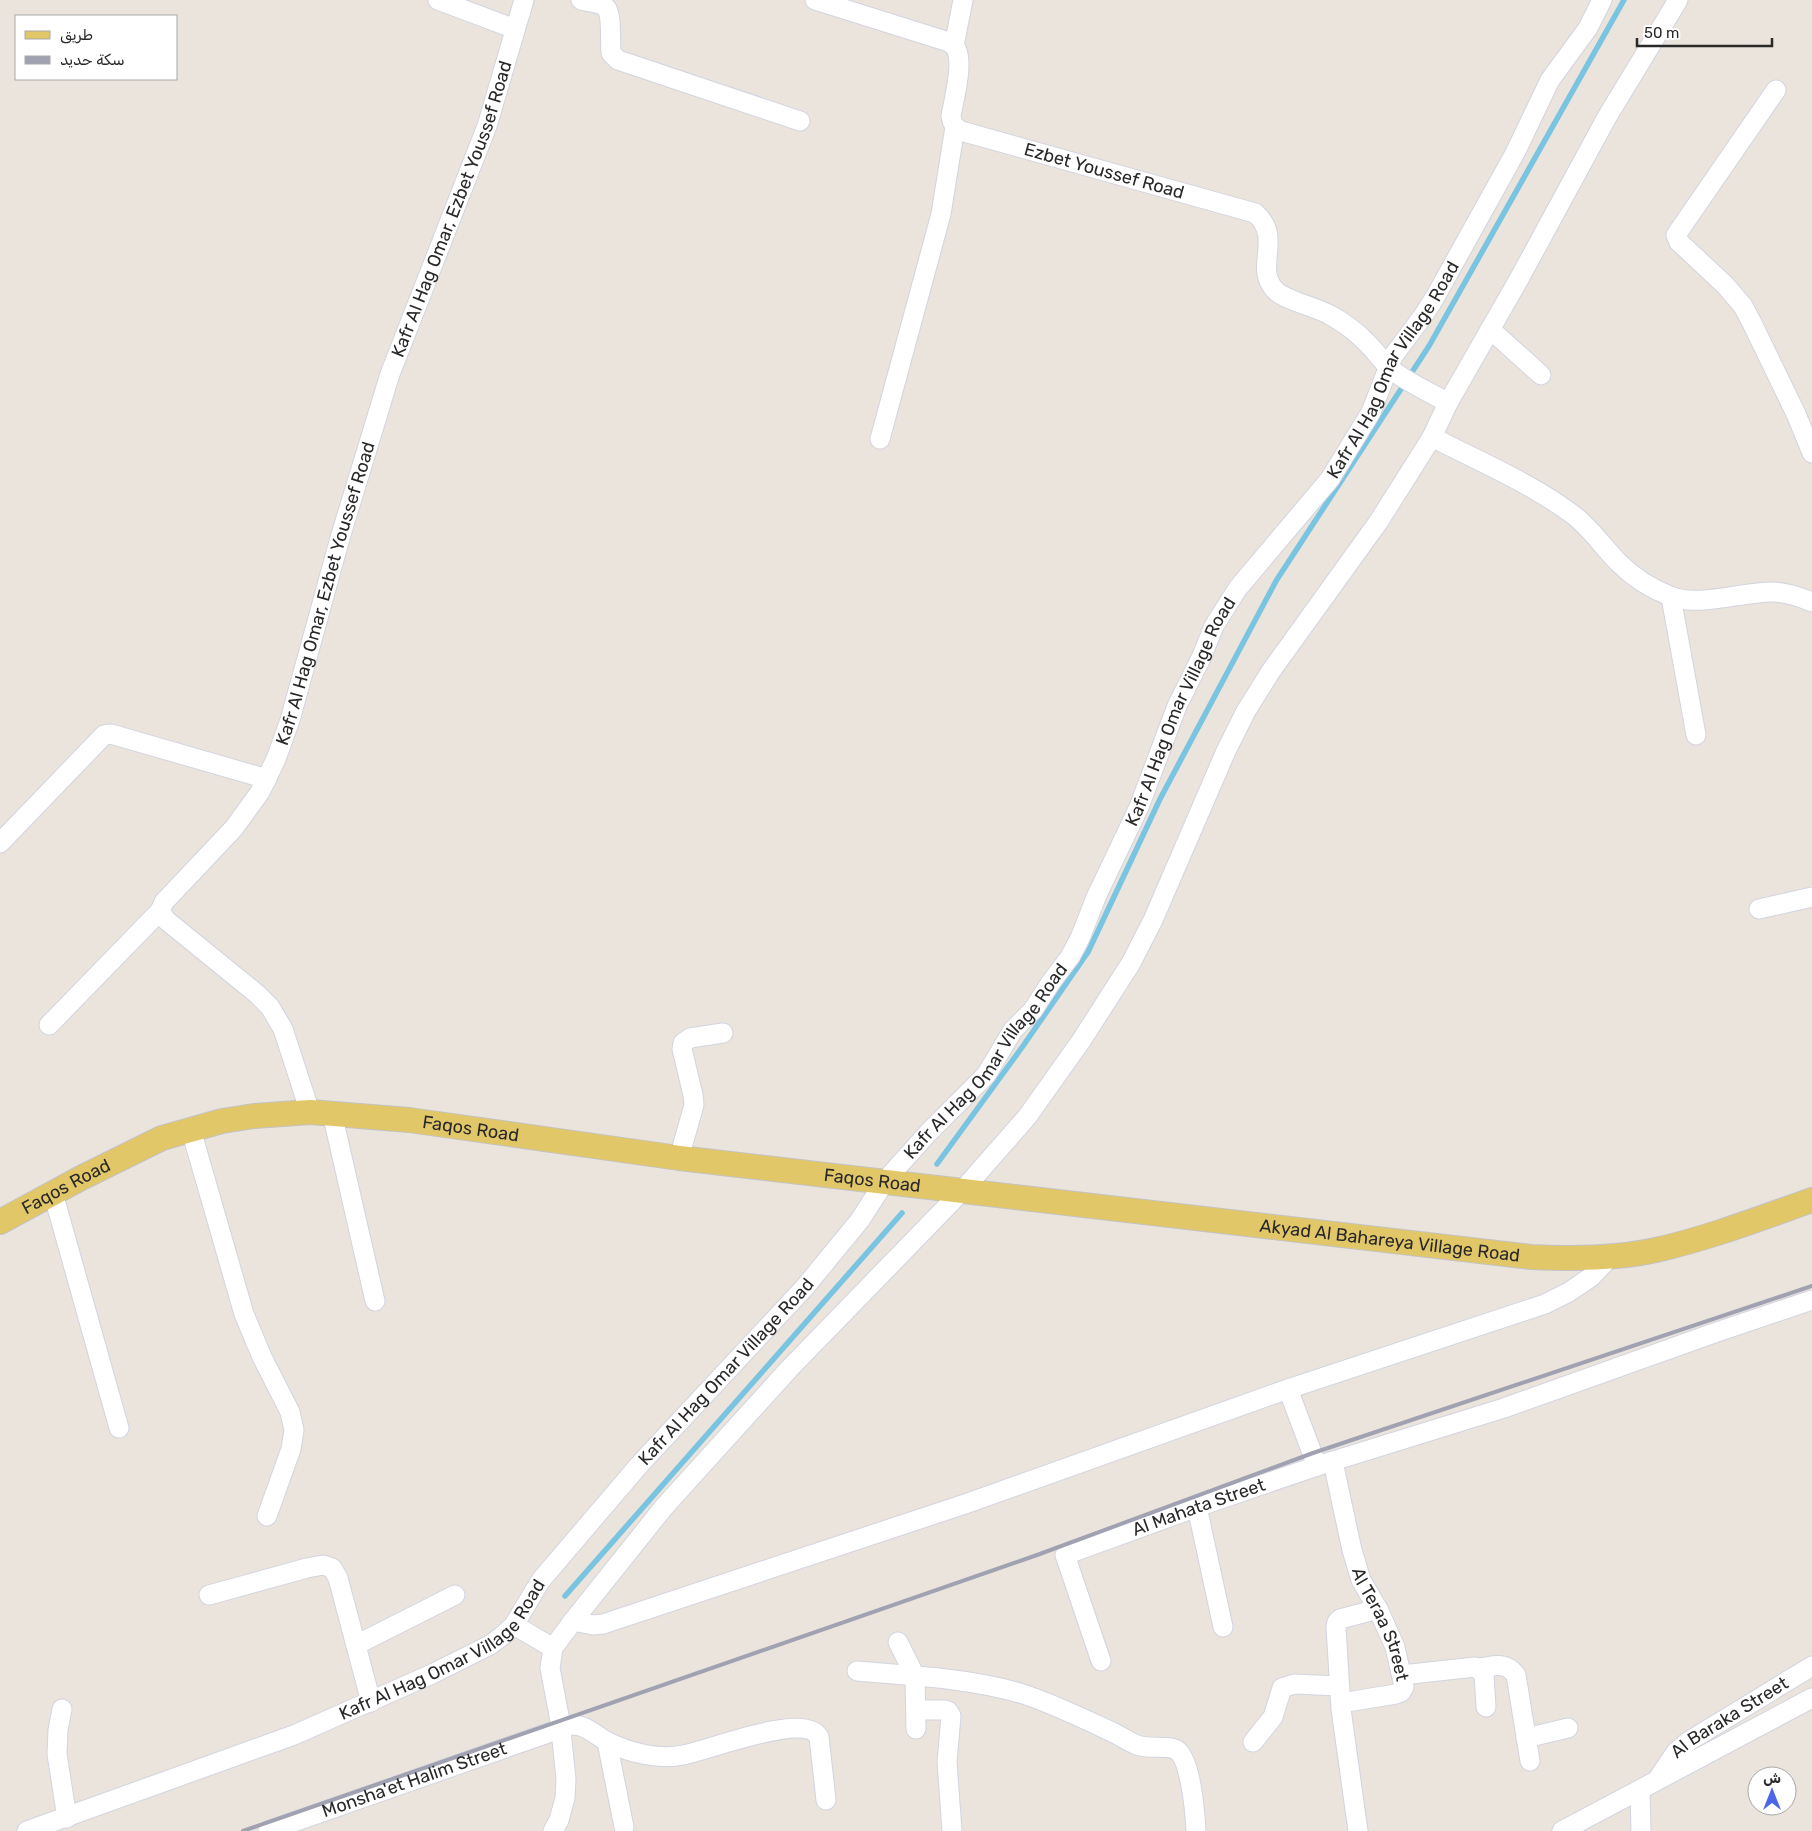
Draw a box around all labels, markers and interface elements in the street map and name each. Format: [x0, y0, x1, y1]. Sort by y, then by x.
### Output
legend [15, 15, 178, 80]
scale bar [1637, 15, 1772, 47]
text: 50 m [1644, 24, 1679, 42]
text: طريق [60, 26, 93, 44]
text: سكة حديد [60, 51, 125, 69]
street label: Kafr Al Hag Omar, Ezbet Youssef Road [387, 58, 517, 360]
street label: Ezbet Youssef Road [1022, 138, 1187, 204]
street label: Kafr Al Hag Omar Village Road [1322, 257, 1464, 483]
street label: Kafr Al Hag Omar, Ezbet Youssef Road [271, 439, 380, 748]
street label: Kafr Al Hag Omar Village Road [1121, 593, 1240, 830]
street label: Kafr Al Hag Omar Village Road [899, 959, 1072, 1164]
street label: Faqos Road [421, 1111, 520, 1146]
street label: Faqos Road [18, 1154, 114, 1219]
street label: Faqos Road [823, 1164, 922, 1197]
street label: Akyad Al Bahareya Village Road [1258, 1215, 1521, 1267]
street label: Kafr Al Hag Omar Village Road [634, 1274, 819, 1470]
street label: Al Mahata Street [1129, 1474, 1268, 1541]
street label: Al Teraa Street [1347, 1565, 1413, 1683]
street label: Kafr Al Hag Omar Village Road [336, 1575, 550, 1725]
street label: Al Baraka Street [1666, 1672, 1792, 1763]
street label: Monsha'et Halim Street [319, 1737, 510, 1822]
north arrow [1747, 1766, 1797, 1816]
text: ش [1763, 1770, 1781, 1787]

